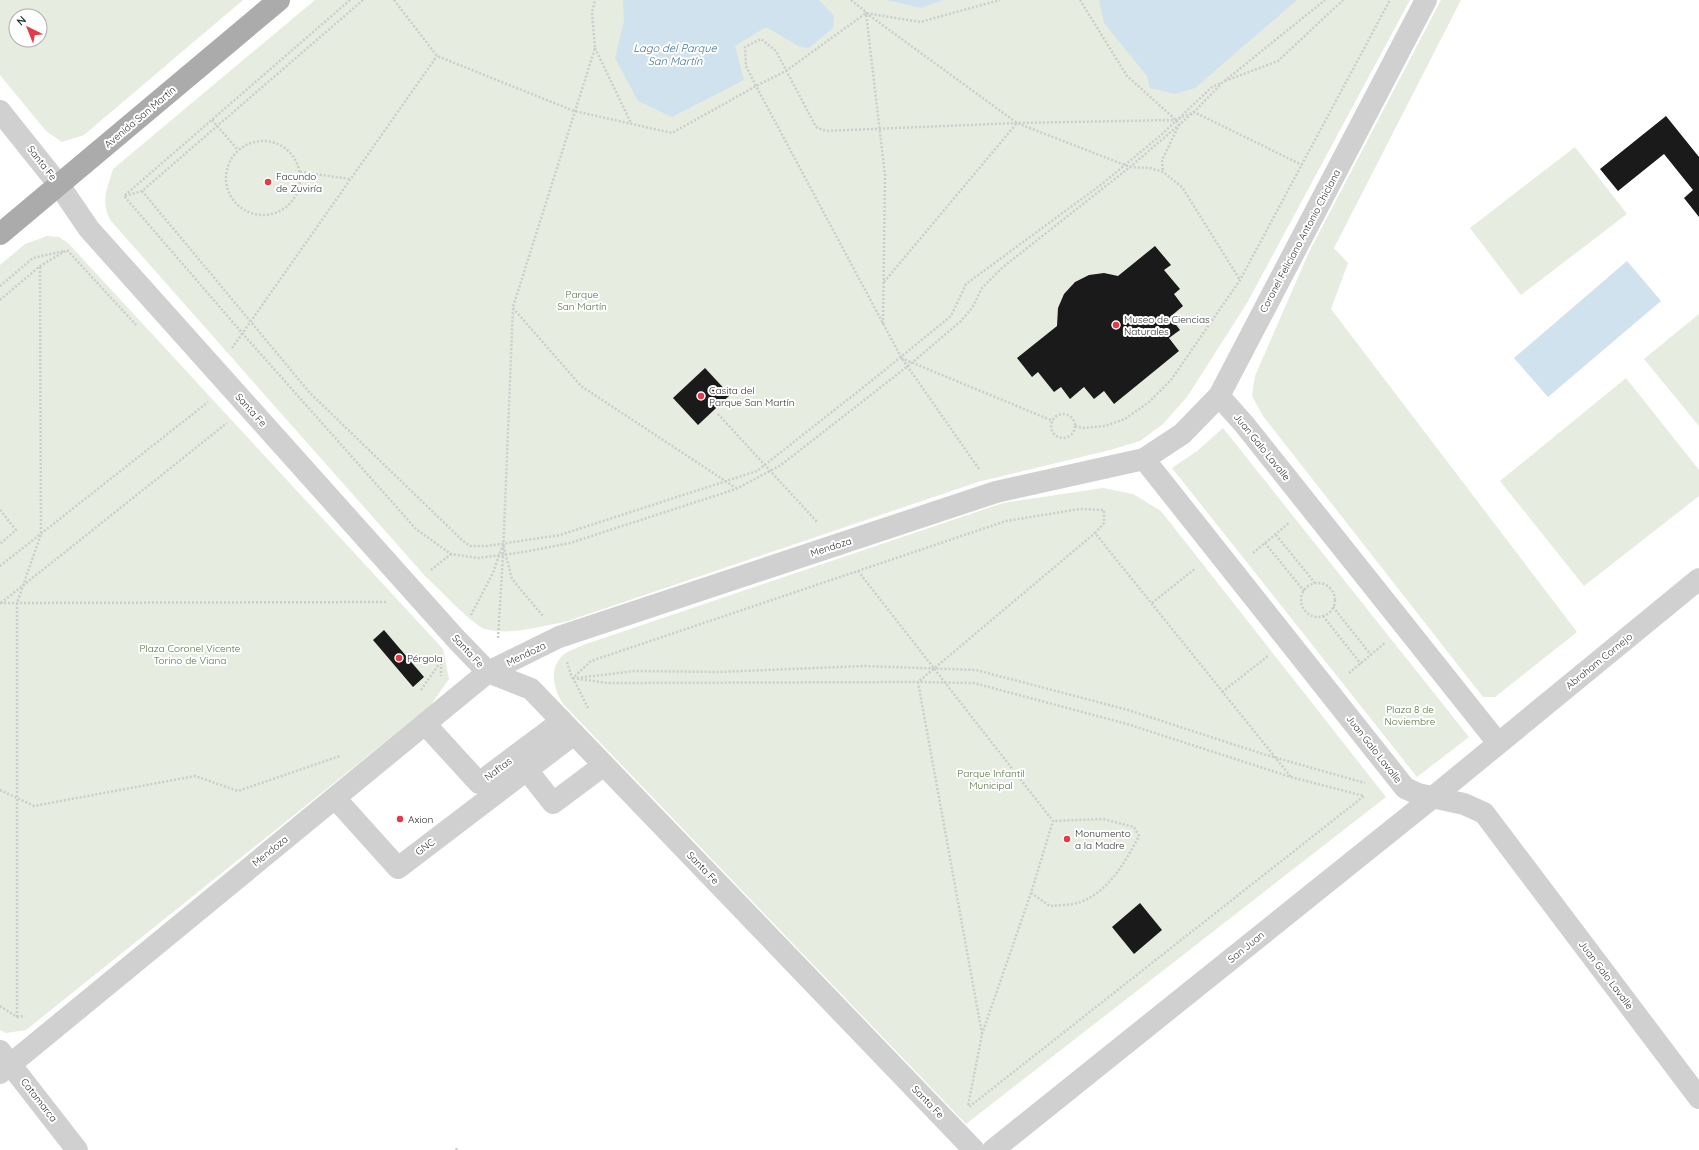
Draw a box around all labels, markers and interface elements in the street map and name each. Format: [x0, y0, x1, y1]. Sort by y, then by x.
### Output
north arrow [8, 8, 48, 48]
text: N [13, 13, 29, 29]
water label: Lago del Parque San Martín [633, 41, 718, 68]
street label: Avenida San Martín [102, 83, 178, 151]
street label: Santa Fe [24, 143, 60, 183]
street label: Coronel Feliciano Antonio Chiclana [1257, 167, 1343, 315]
place label: Facundo de Zuviría [276, 170, 322, 195]
marker: Facundo de Zuviría [263, 177, 273, 187]
park label: Parque San Martín [557, 288, 607, 313]
place label: Museo de Ciencias Naturales [1124, 313, 1210, 338]
marker: Museo de Ciencias Naturales [1111, 320, 1121, 330]
place label: Casita del Parque San Martín [709, 384, 794, 409]
street label: Santa Fe [233, 390, 270, 430]
marker: Casita del Parque San Martín [696, 391, 706, 401]
street label: Juan Galo Lavalle [1231, 411, 1293, 484]
street label: Mendoza [809, 534, 853, 560]
street label: Abraham Cornejo [1563, 630, 1635, 692]
street label: Santa Fe [449, 632, 487, 671]
street label: Mendoza [504, 639, 548, 669]
park label: Plaza Coronel Vicente Torino de Viana [140, 642, 241, 667]
place label: Pérgola [407, 652, 443, 665]
marker: Pérgola [394, 653, 404, 663]
park label: Plaza 8 de Noviembre [1385, 703, 1436, 728]
street label: Juan Galo Lavalle [1343, 712, 1405, 786]
street label: Naftas [482, 754, 515, 784]
park label: Parque Infantil Municipal [957, 767, 1025, 792]
place label: Axion [408, 813, 433, 826]
marker: Axion [395, 814, 405, 824]
place label: Monumento a la Madre [1075, 827, 1131, 852]
street label: Mendoza [249, 833, 291, 869]
marker: Monumento a la Madre [1062, 834, 1072, 844]
street label: GNC [413, 835, 438, 858]
street label: Santa Fe [684, 849, 722, 887]
street label: San Juan [1225, 928, 1267, 966]
street label: Juan Galo Lavalle [1576, 938, 1636, 1012]
street label: Catamarca [18, 1075, 60, 1125]
street label: Santa Fe [909, 1083, 947, 1121]

